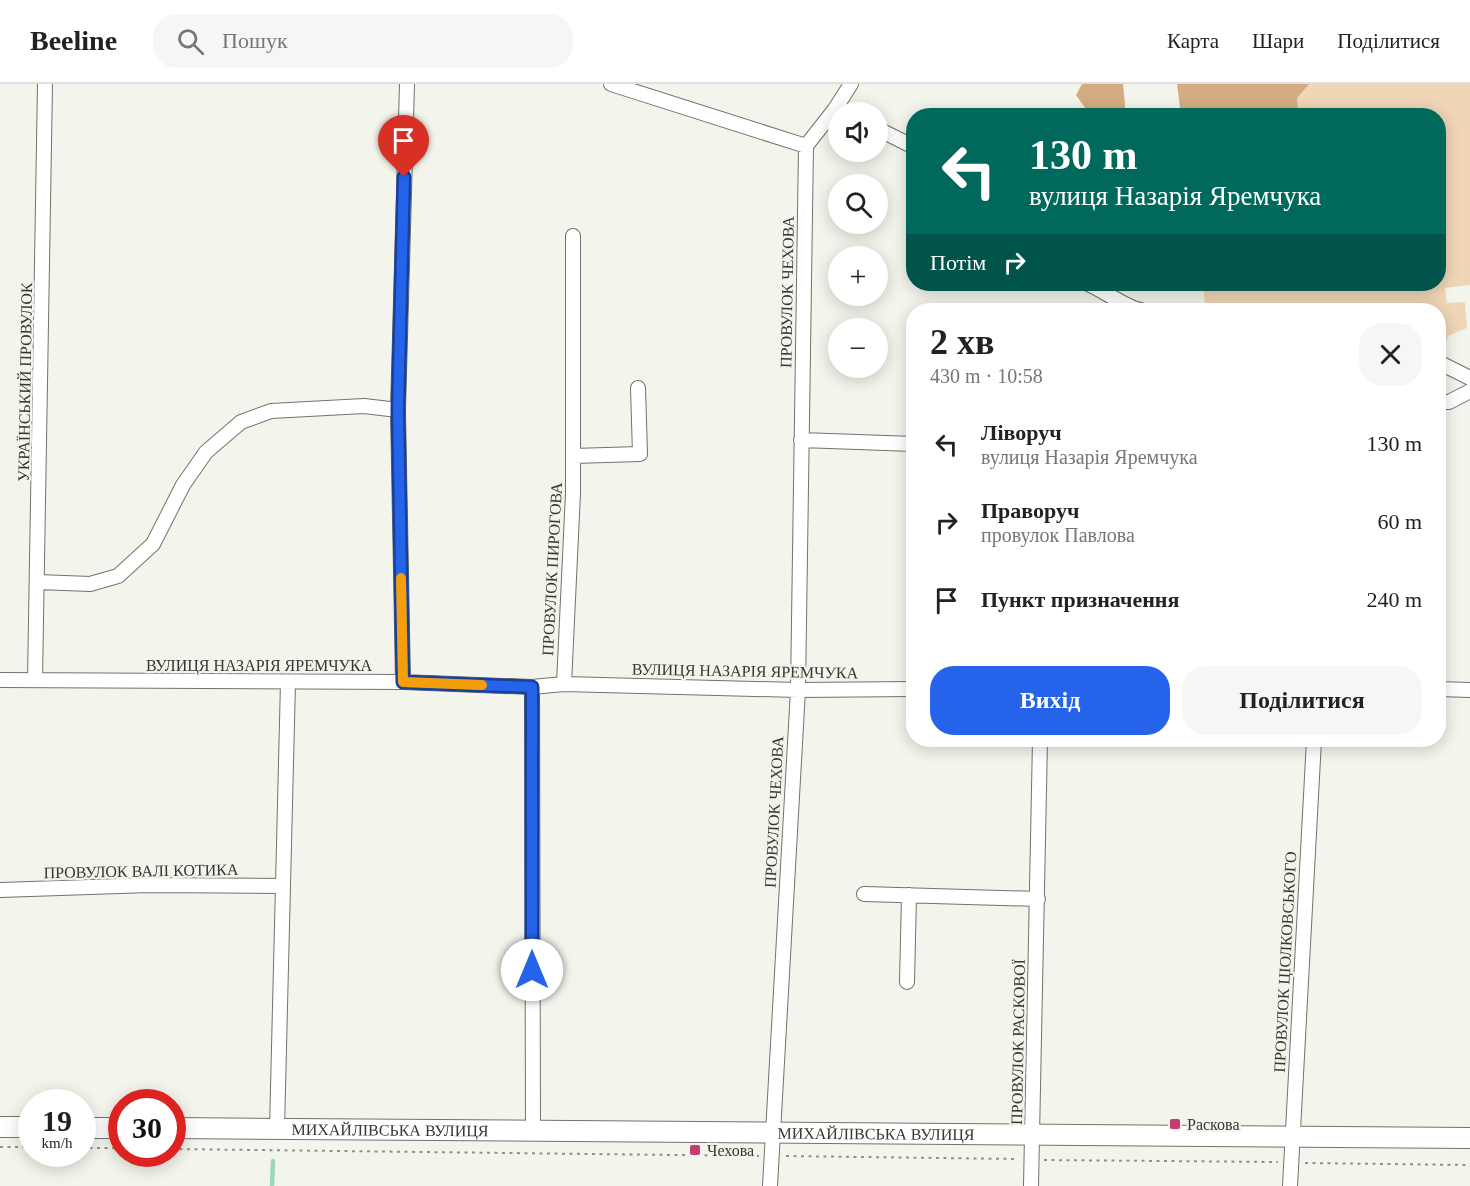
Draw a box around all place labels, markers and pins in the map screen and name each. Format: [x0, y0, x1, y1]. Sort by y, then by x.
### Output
pin [378, 115, 429, 177]
place label: Раскова [1187, 1116, 1240, 1133]
marker: Раскова [1168, 1117, 1182, 1131]
place label: Чехова [707, 1142, 754, 1159]
marker: Чехова [688, 1143, 702, 1157]

